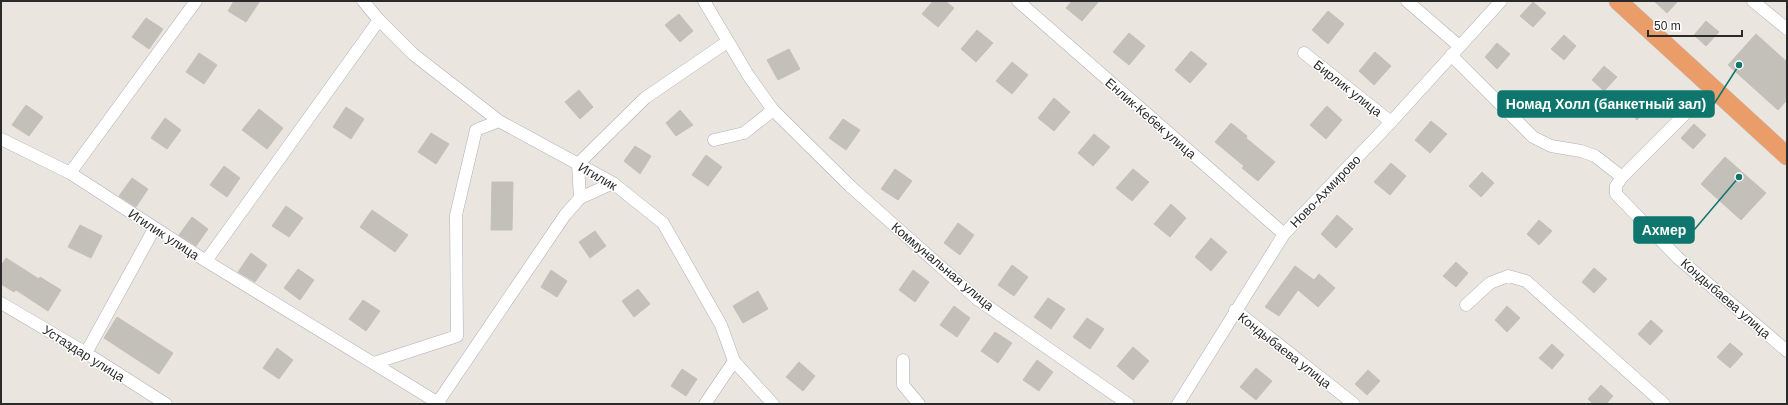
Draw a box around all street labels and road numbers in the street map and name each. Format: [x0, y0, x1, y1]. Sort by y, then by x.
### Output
street label: Бирлик улица [1311, 57, 1385, 120]
street label: Енлик-Кебек улица [1102, 75, 1200, 162]
street label: Ново-Ахмирово [1287, 152, 1364, 231]
street label: Игилик [576, 159, 620, 194]
street label: Игилик улица [126, 206, 203, 263]
street label: Коммунальная улица [888, 219, 997, 314]
street label: Кондыбаева улица [1678, 255, 1774, 342]
street label: Кондыбаева улица [1235, 309, 1335, 392]
street label: Устаздар улица [40, 322, 128, 385]

